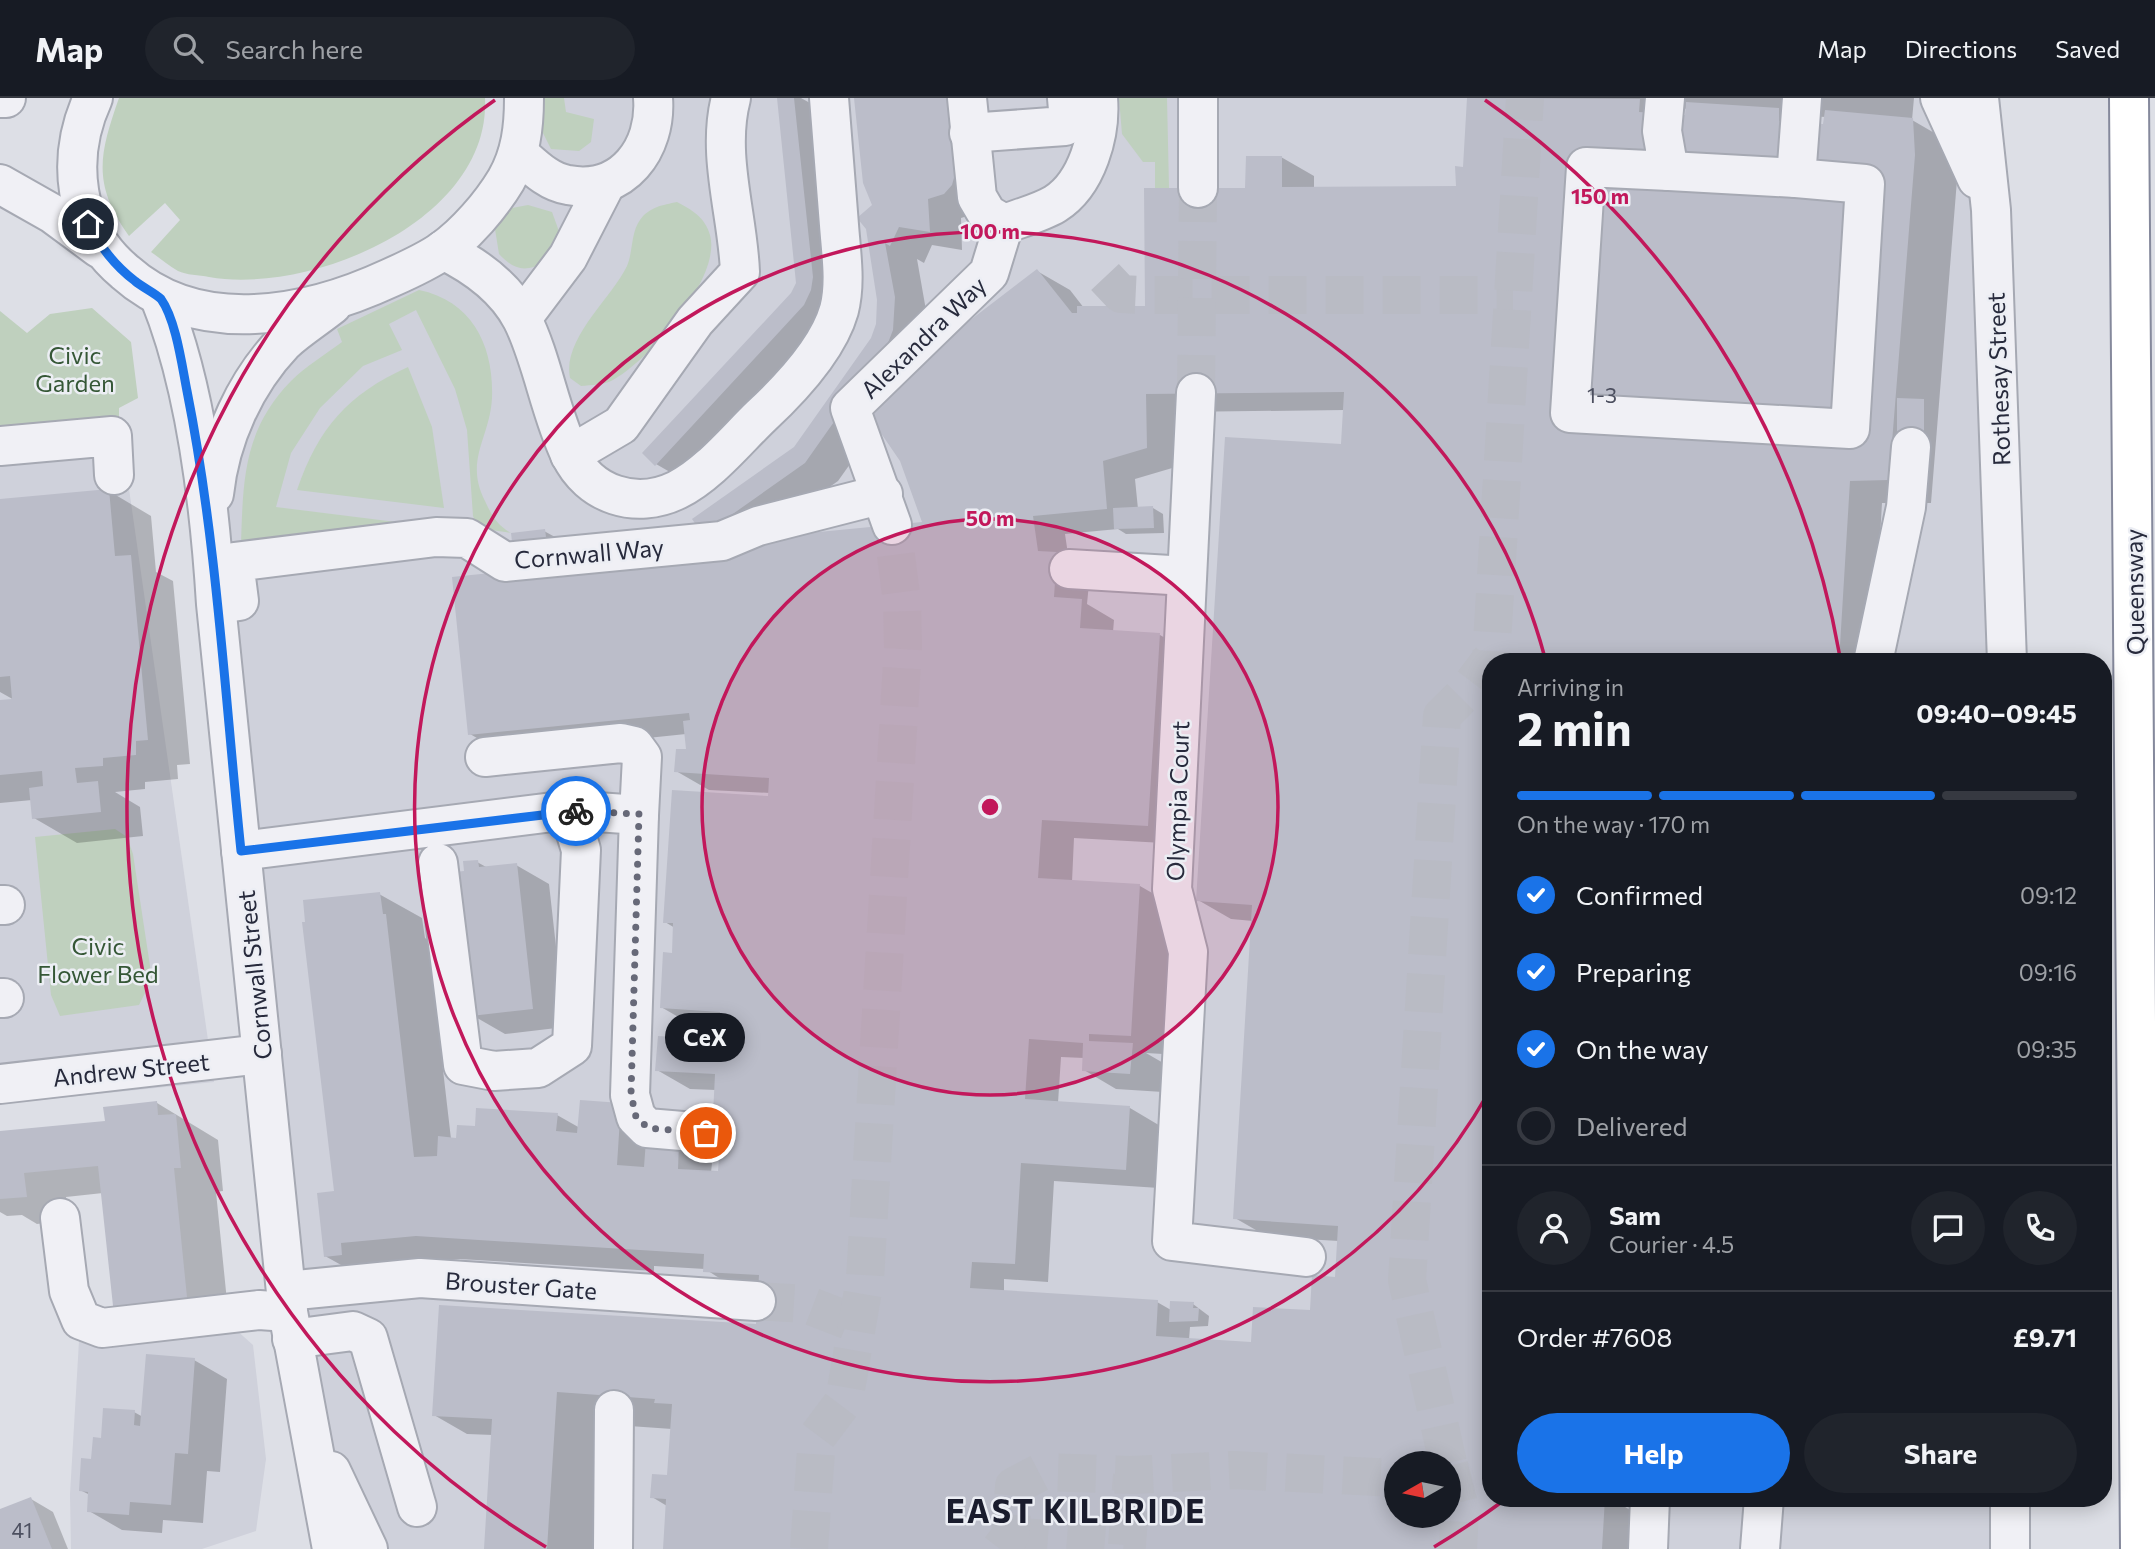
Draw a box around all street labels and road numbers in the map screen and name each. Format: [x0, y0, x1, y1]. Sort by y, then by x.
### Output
street label: Alexandra Way [854, 270, 992, 404]
street label: Rothesay Street [1980, 292, 2016, 466]
street label: Queensway [2118, 529, 2150, 655]
street label: Cornwall Way [513, 532, 665, 574]
street label: Olympia Court [1160, 720, 1194, 882]
street label: Cornwall Street [231, 889, 277, 1061]
street label: Andrew Street [51, 1046, 211, 1092]
street label: Brouster Gate [444, 1265, 598, 1305]

